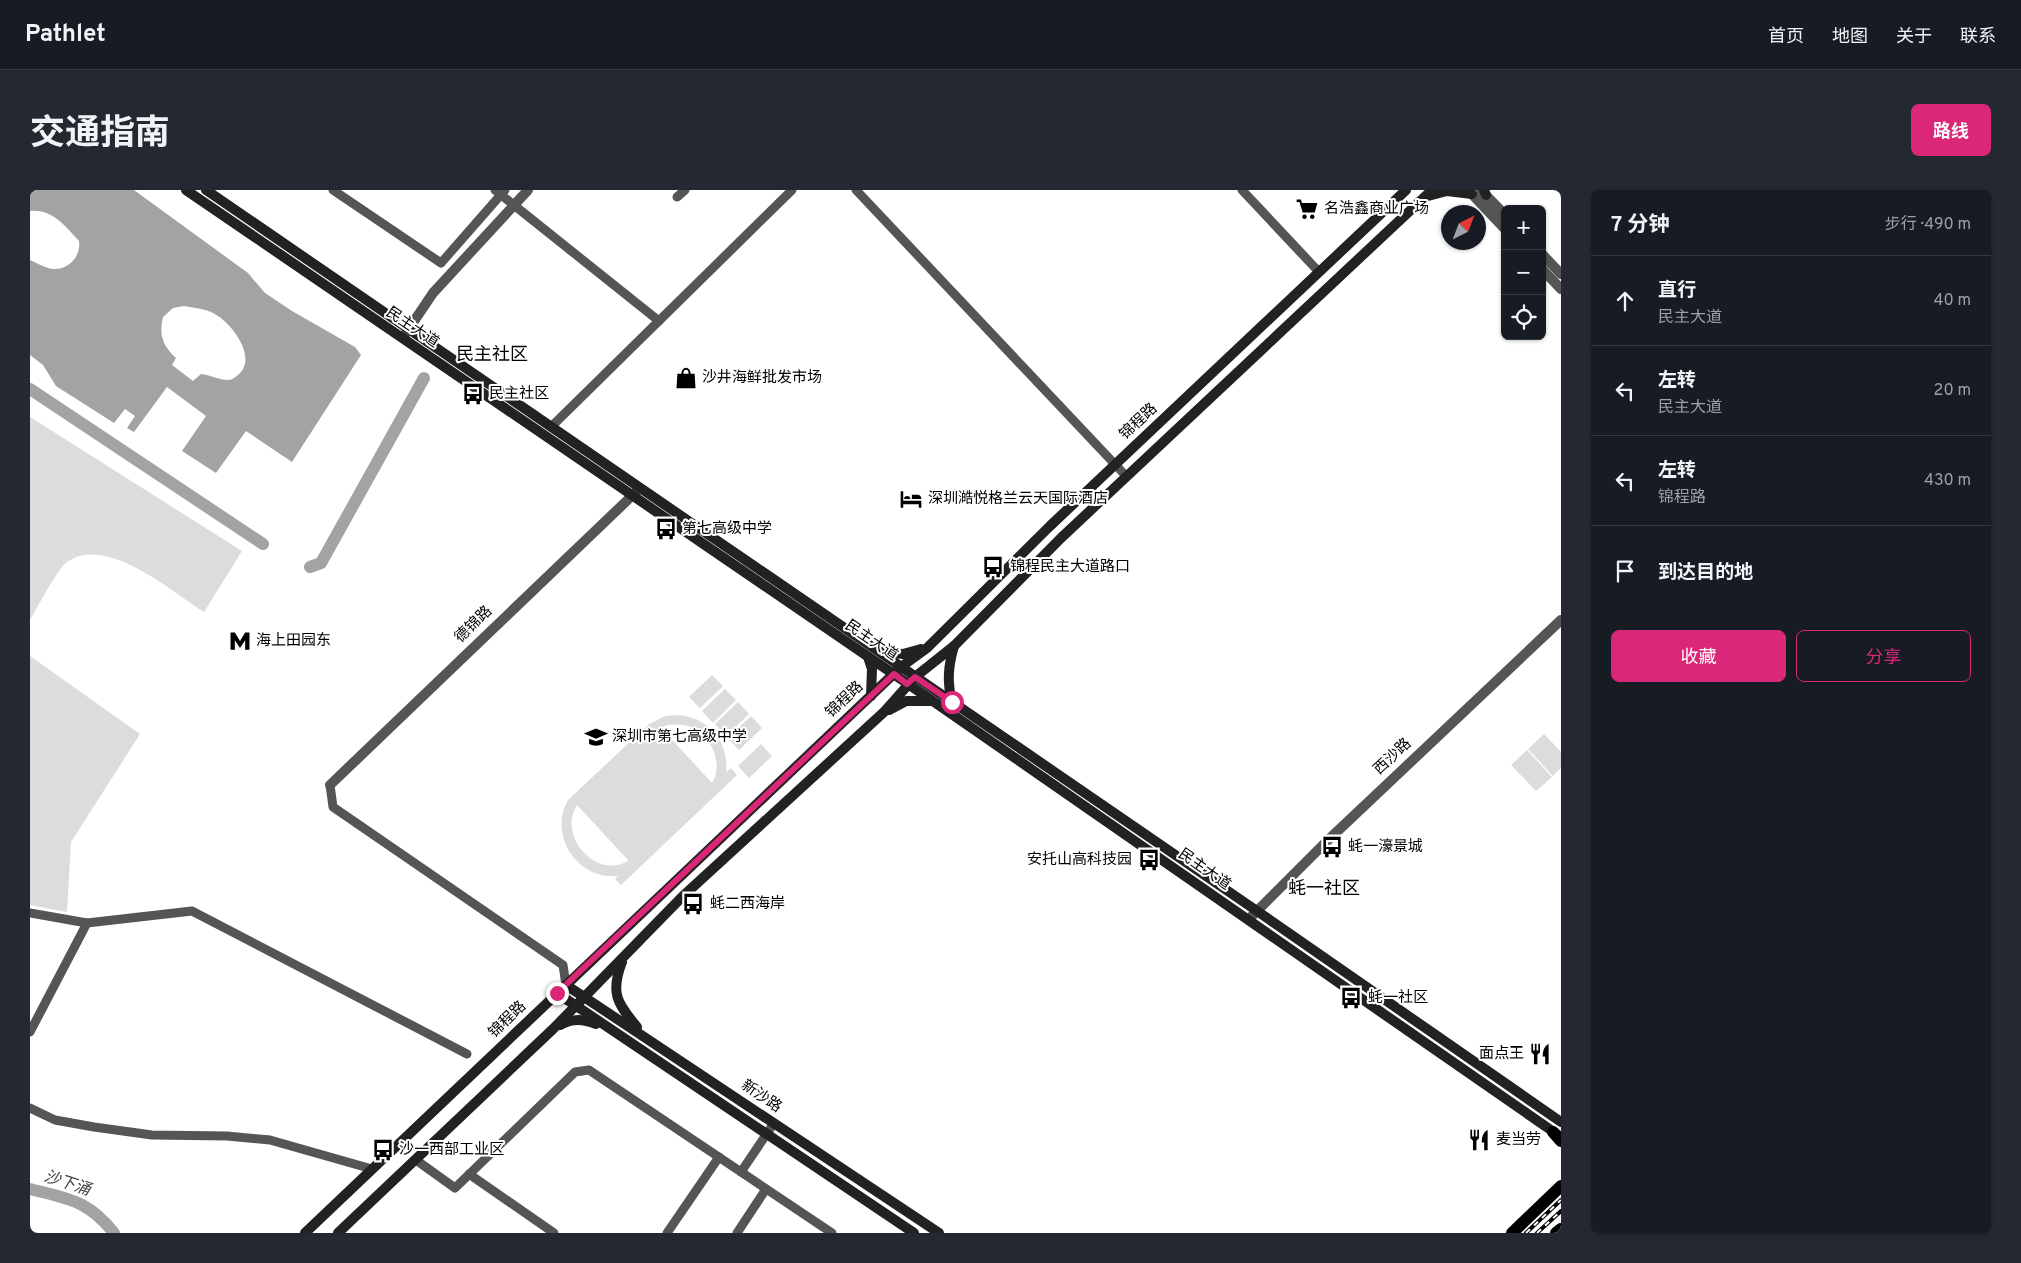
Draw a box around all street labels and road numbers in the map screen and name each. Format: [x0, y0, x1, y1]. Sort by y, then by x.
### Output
street label: 民主大道 [382, 303, 442, 353]
street label: 锦程路 [1116, 400, 1162, 444]
street label: 德锦路 [451, 602, 497, 647]
street label: 民主大道 [841, 616, 901, 666]
street label: 锦程路 [822, 678, 868, 722]
street label: 西沙路 [1370, 735, 1416, 779]
street label: 民主大道 [1174, 845, 1234, 895]
street label: 锦程路 [485, 998, 531, 1042]
street label: 新沙路 [737, 1077, 785, 1117]

